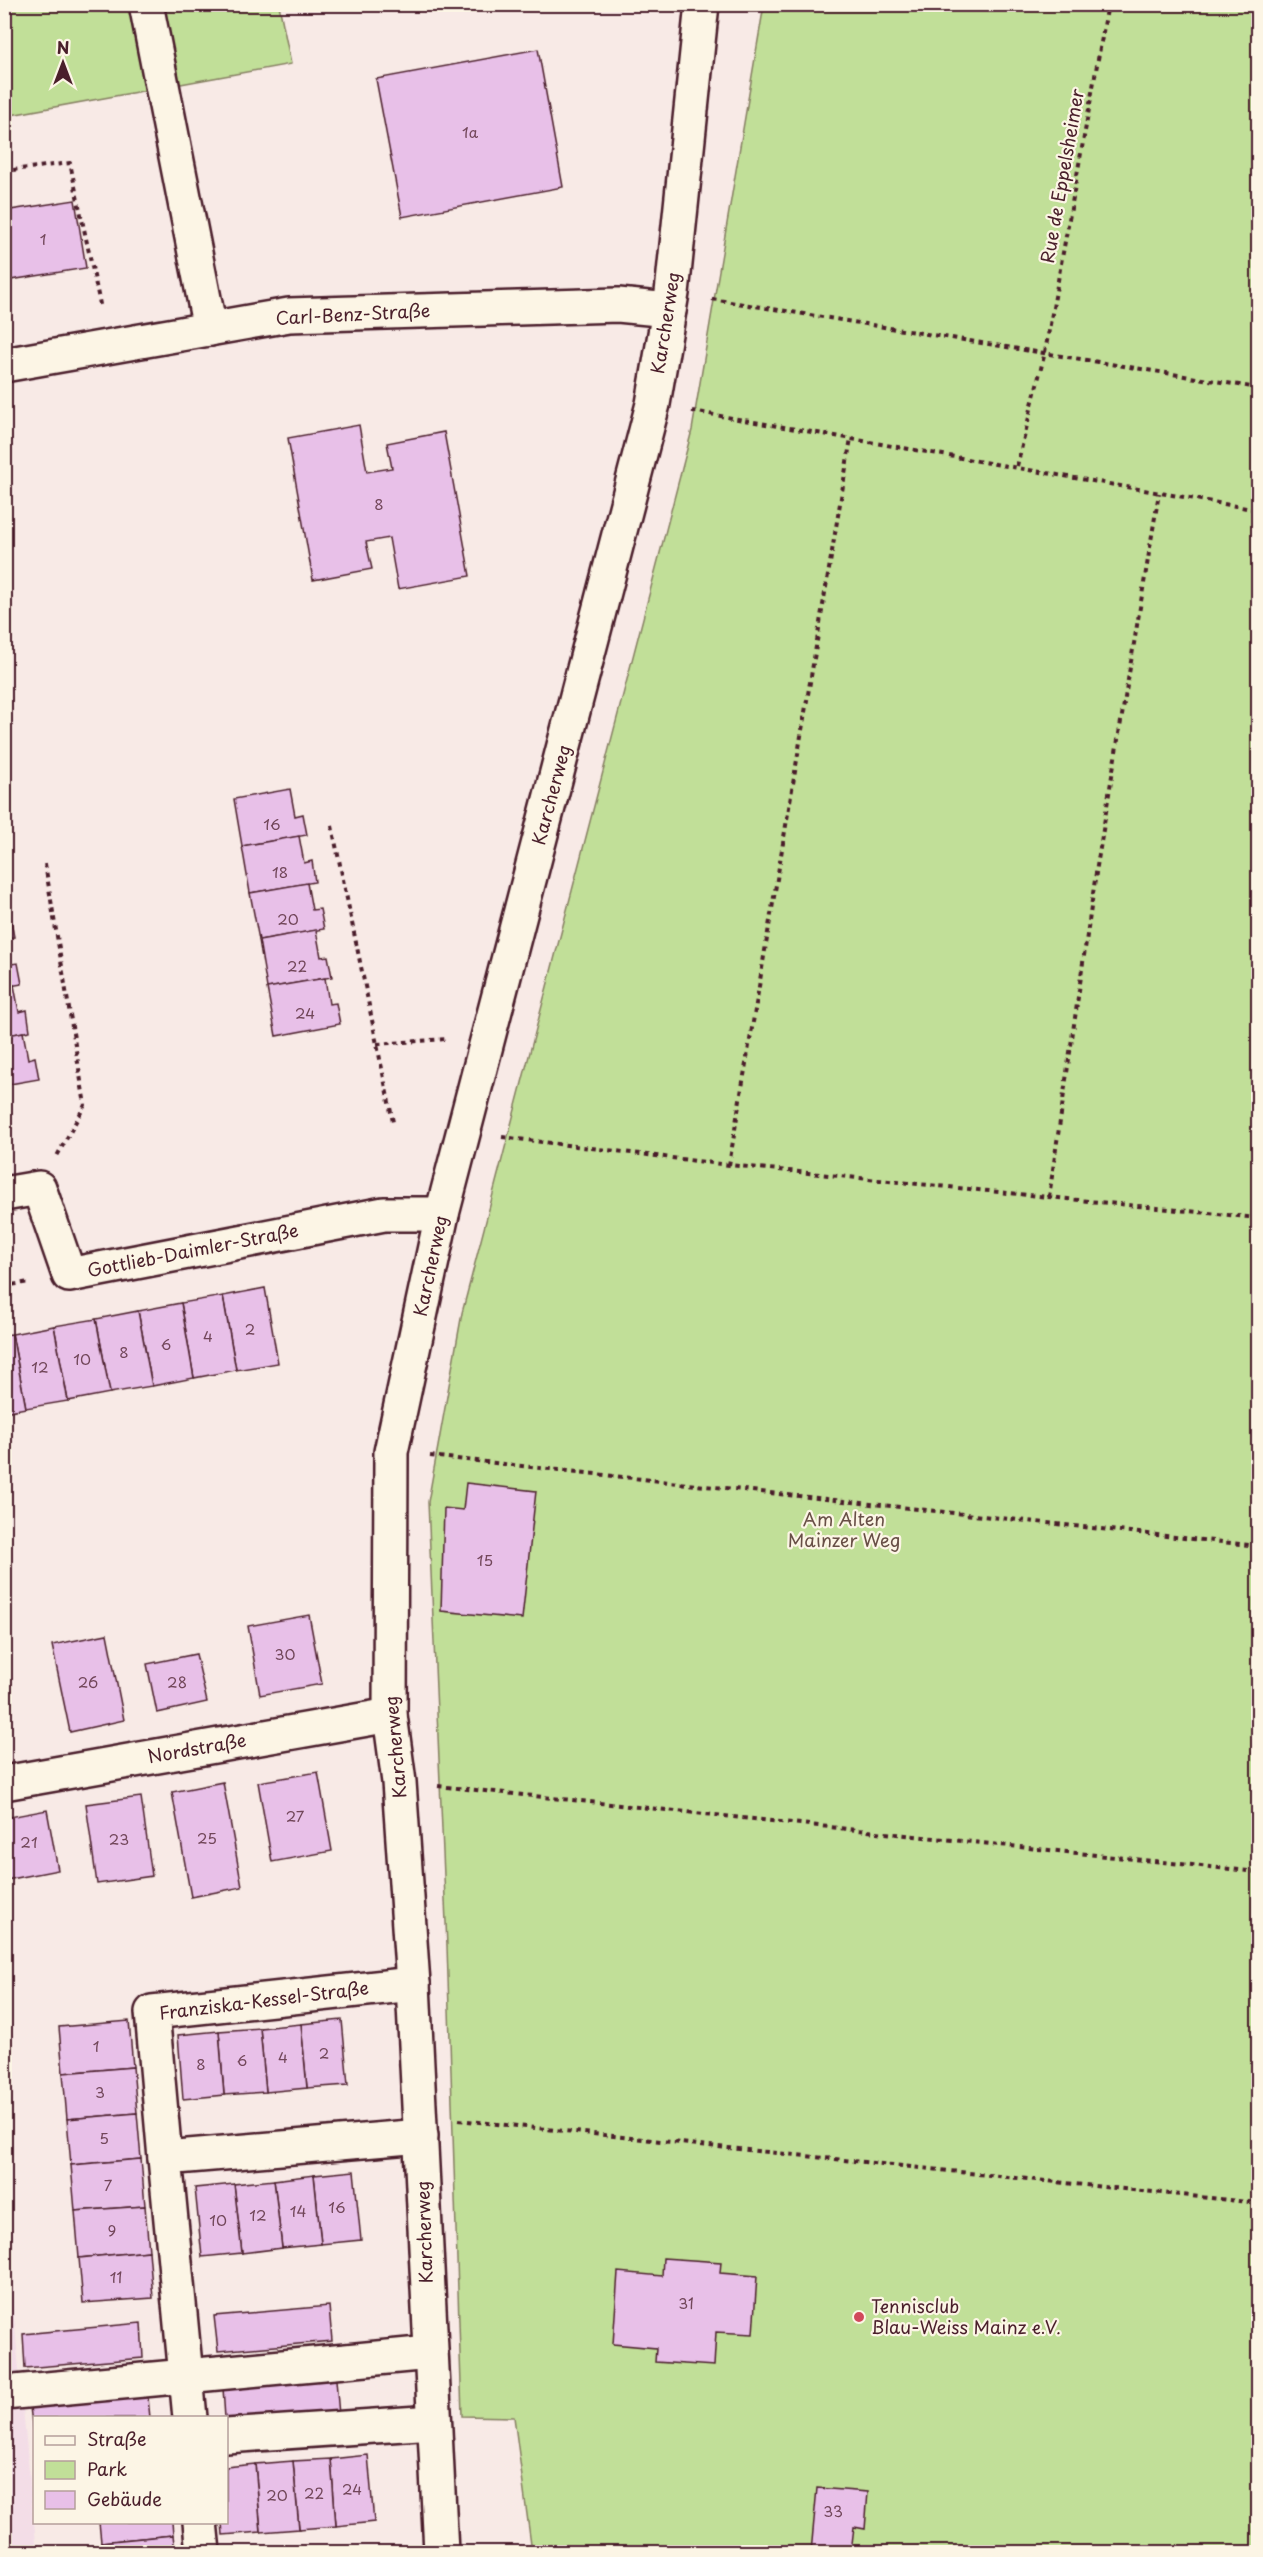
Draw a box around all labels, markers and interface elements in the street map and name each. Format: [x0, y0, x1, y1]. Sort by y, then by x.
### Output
north arrow [33, 33, 93, 93]
text: N [57, 35, 69, 59]
street label: Rue de Eppelsheimer [1033, 86, 1090, 265]
house number: 1a [462, 120, 479, 143]
house number: 1 [40, 227, 46, 250]
street label: Karcherweg [643, 270, 686, 376]
street label: Carl-Benz-Straße [275, 296, 431, 331]
house number: 8 [374, 492, 384, 515]
street label: Karcherweg [524, 741, 577, 848]
house number: 16 [263, 812, 281, 835]
house number: 18 [272, 860, 288, 883]
house number: 20 [277, 907, 299, 930]
house number: 22 [287, 954, 307, 977]
house number: 24 [295, 1001, 315, 1024]
street label: Karcherweg [406, 1213, 453, 1319]
street label: Gottlieb-Daimler-Straße [85, 1216, 301, 1283]
house number: 2 [245, 1317, 255, 1340]
house number: 4 [203, 1324, 213, 1347]
house number: 6 [161, 1332, 171, 1355]
house number: 8 [119, 1340, 129, 1363]
house number: 10 [73, 1347, 91, 1370]
house number: 12 [31, 1355, 49, 1378]
park label: Am Alten Mainzer Weg [788, 1505, 900, 1553]
house number: 15 [477, 1548, 493, 1571]
house number: 30 [275, 1642, 295, 1665]
house number: 26 [78, 1670, 98, 1693]
house number: 28 [167, 1670, 187, 1693]
street label: Karcherweg [377, 1695, 412, 1800]
street label: Nordstraße [145, 1726, 248, 1769]
house number: 27 [286, 1804, 305, 1827]
house number: 25 [197, 1826, 217, 1849]
house number: 23 [109, 1827, 129, 1850]
house number: 21 [20, 1830, 38, 1853]
street label: Franziska-Kessel-Straße [157, 1973, 370, 2026]
house number: 1 [93, 2034, 99, 2057]
house number: 2 [319, 2041, 329, 2064]
house number: 4 [278, 2045, 288, 2068]
house number: 6 [237, 2048, 247, 2071]
house number: 8 [196, 2052, 206, 2075]
house number: 3 [95, 2080, 105, 2103]
house number: 5 [99, 2126, 109, 2149]
house number: 7 [104, 2173, 113, 2196]
street label: Karcherweg [408, 2180, 439, 2284]
house number: 16 [328, 2195, 346, 2218]
house number: 14 [290, 2199, 306, 2222]
house number: 12 [249, 2203, 267, 2226]
house number: 10 [209, 2208, 227, 2231]
house number: 9 [108, 2218, 116, 2241]
house number: 11 [110, 2265, 122, 2288]
house number: 31 [678, 2291, 694, 2314]
place label: Tennisclub Blau-Weiss Mainz e.V. [871, 2292, 1061, 2340]
marker: Tennisclub Blau-Weiss Mainz e.V. [852, 2310, 866, 2324]
legend [33, 2416, 228, 2524]
text: Straße [87, 2425, 147, 2452]
text: Park [87, 2455, 127, 2482]
house number: 24 [342, 2477, 362, 2500]
house number: 22 [304, 2481, 324, 2504]
house number: 20 [266, 2483, 288, 2506]
text: Gebäude [87, 2485, 162, 2512]
house number: 33 [823, 2499, 843, 2522]

